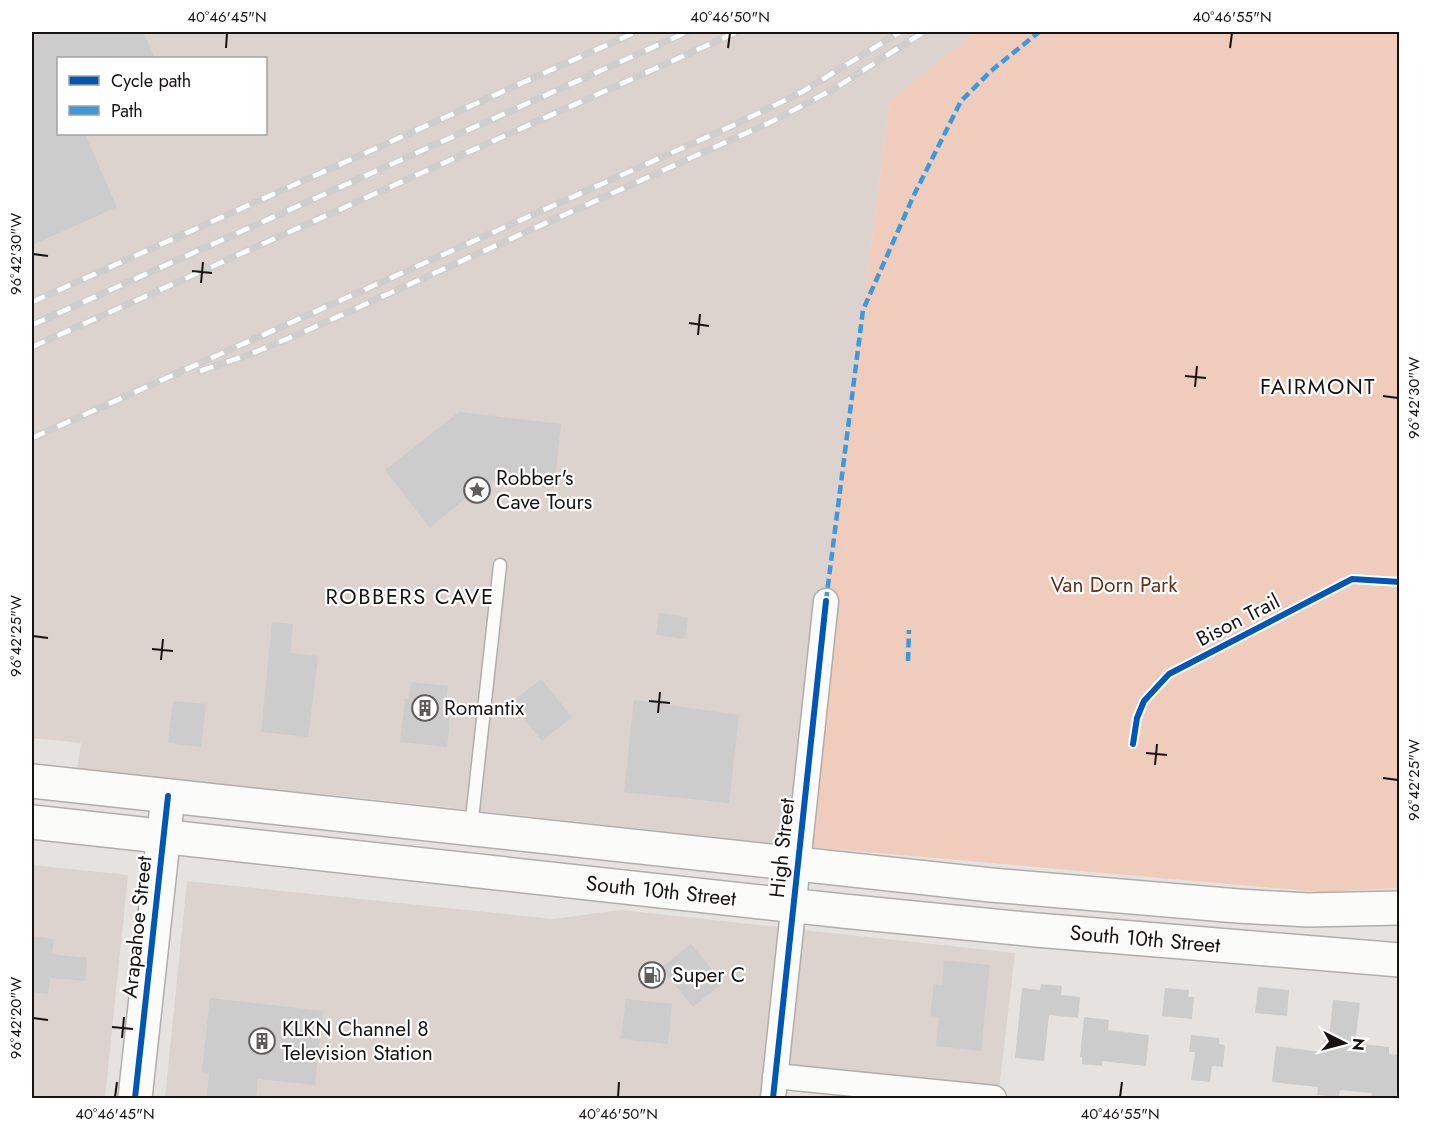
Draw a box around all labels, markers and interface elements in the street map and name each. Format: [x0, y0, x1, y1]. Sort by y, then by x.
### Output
text: 40°46'45"N [187, 6, 267, 28]
text: 40°46'50"N [690, 6, 770, 28]
text: 40°46'55"N [1192, 6, 1272, 28]
legend [57, 57, 267, 135]
text: Cycle path [111, 68, 191, 94]
text: Path [111, 98, 143, 124]
text: 96°42'30"W [5, 213, 27, 295]
text: 96°42'30"W [1403, 357, 1425, 439]
district label: FAIRMONT [1260, 370, 1376, 402]
place label: Robber's Cave Tours [496, 463, 592, 517]
place icon: Robber's Cave Tours [462, 475, 492, 505]
park label: Van Dorn Park [1051, 570, 1178, 600]
district label: ROBBERS CAVE [325, 580, 495, 612]
street label: Bison Trail [1191, 586, 1285, 654]
text: 96°42'25"W [5, 595, 27, 677]
building icon: Romantix [410, 693, 440, 723]
place label: Romantix [444, 693, 524, 723]
text: 96°42'25"W [1403, 739, 1425, 821]
street label: High Street [762, 797, 802, 899]
street label: Arapahoe Street [115, 854, 159, 1000]
street label: South 10th Street [584, 868, 738, 914]
street label: South 10th Street [1069, 917, 1221, 961]
fuel station icon: Super C [637, 960, 667, 990]
place label: Super C [672, 960, 745, 990]
text: 96°42'20"W [5, 977, 27, 1059]
north arrow [1314, 1013, 1374, 1073]
place label: KLKN Channel 8 Television Station [282, 1014, 433, 1068]
building icon: KLKN Channel 8 Television Station [247, 1026, 277, 1056]
text: N [1346, 1037, 1371, 1052]
text: 40°46'45"N [75, 1103, 155, 1125]
text: 40°46'50"N [578, 1103, 658, 1125]
text: 40°46'55"N [1080, 1103, 1160, 1125]

